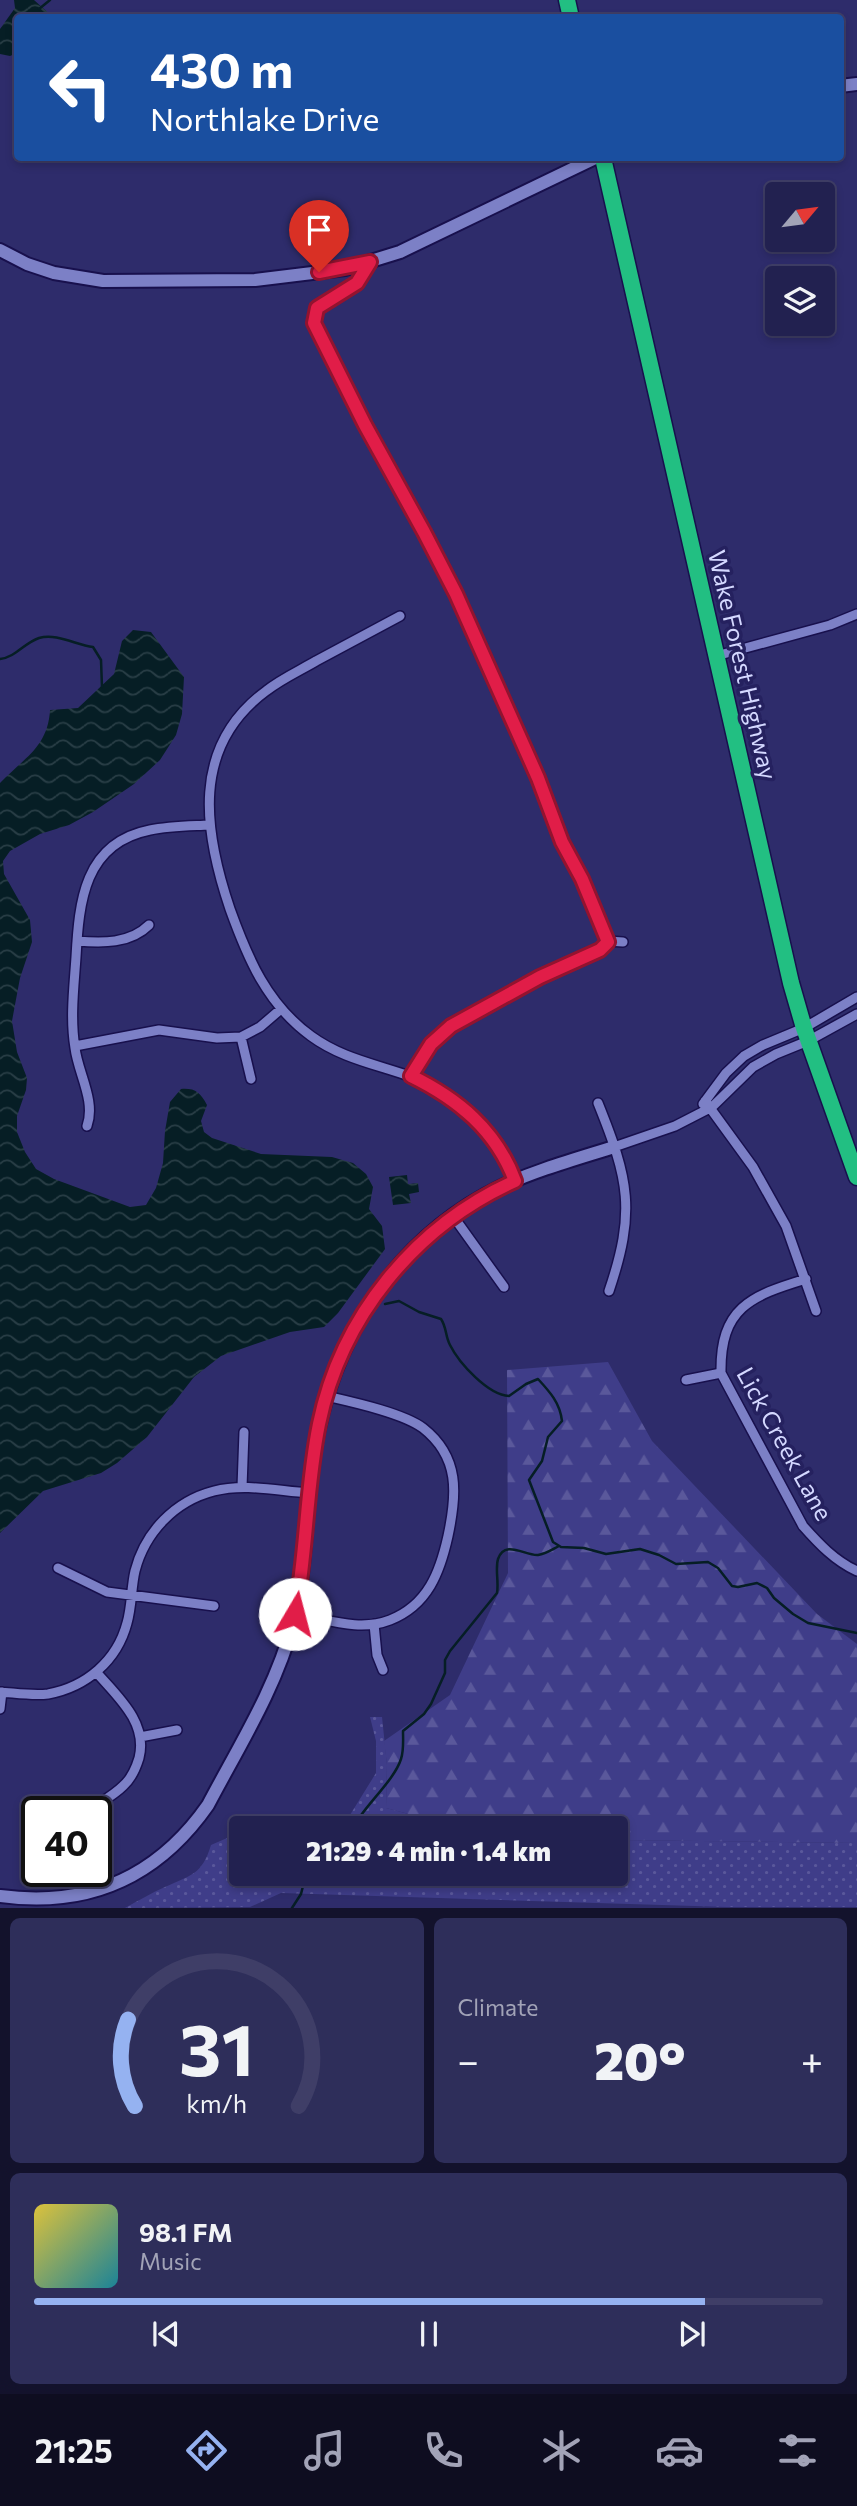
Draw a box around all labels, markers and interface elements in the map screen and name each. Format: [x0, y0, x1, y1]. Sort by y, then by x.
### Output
text: 430 m [150, 38, 293, 98]
icon: left [35, 42, 126, 133]
text: Northlake Drive [150, 98, 379, 138]
north arrow [765, 182, 835, 252]
map controls [765, 182, 835, 336]
pin [289, 200, 349, 272]
icon: arrive [300, 211, 338, 249]
button: layers [765, 266, 835, 336]
street label: Wake Forest Highway [703, 547, 784, 782]
street label: Lick Creek Lane [731, 1362, 839, 1525]
position arrow [258, 1577, 332, 1651]
speed limit sign: 40 [21, 1796, 112, 1887]
text: 21:29 · 4 min · 1.4 km [306, 1835, 551, 1866]
text: Climate [458, 1993, 539, 2021]
text: 31 [179, 2003, 254, 2092]
text: 20° [594, 2027, 686, 2091]
text: − [458, 2036, 479, 2083]
text: + [801, 2036, 823, 2083]
text: km/h [186, 2088, 247, 2118]
text: 98.1 FM [139, 2216, 233, 2247]
text: Music [139, 2247, 202, 2275]
icon: previous [147, 2315, 185, 2353]
icon: pause [410, 2315, 448, 2353]
icon: next [673, 2315, 711, 2353]
icon: directions [182, 2426, 231, 2475]
icon: music [300, 2426, 349, 2475]
icon: phone [419, 2426, 468, 2475]
icon: climate [537, 2426, 586, 2475]
icon: car [655, 2426, 704, 2475]
icon: filters [773, 2426, 822, 2475]
text: 21:25 [35, 2430, 113, 2470]

